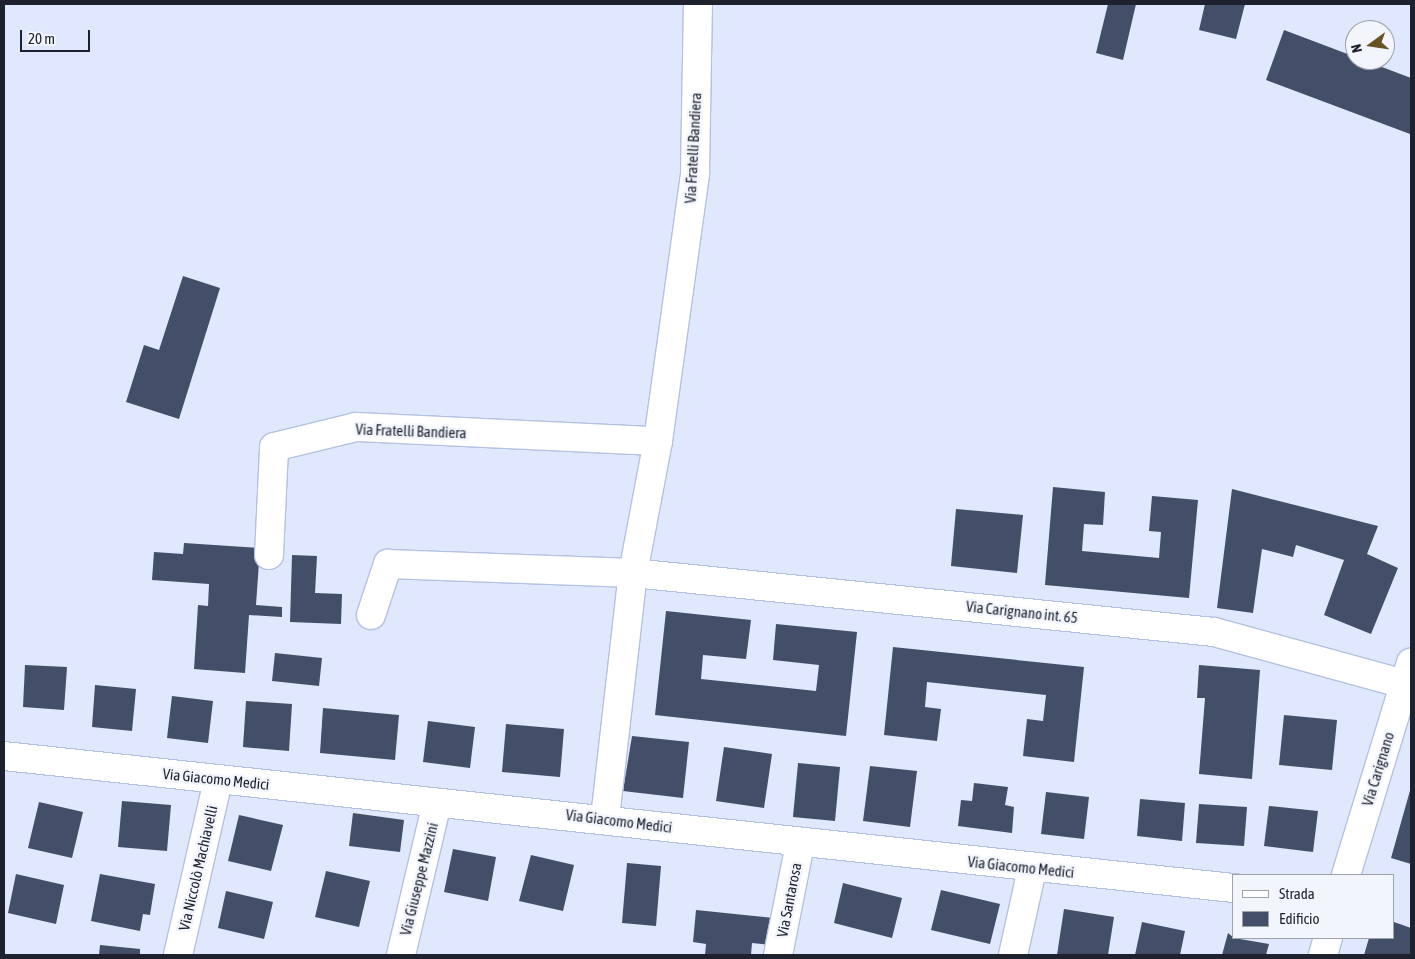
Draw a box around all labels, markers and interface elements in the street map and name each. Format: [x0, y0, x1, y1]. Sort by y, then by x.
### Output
scale bar [22, 20, 92, 52]
north arrow [1345, 20, 1395, 70]
text: 20 m [28, 30, 55, 47]
text: N [1348, 42, 1365, 54]
street label: Via Fratelli Bandiera [681, 92, 705, 204]
street label: Via Fratelli Bandiera [355, 420, 467, 442]
street label: Via Carignano int. 65 [965, 597, 1079, 627]
street label: Via Carignano [1358, 730, 1398, 808]
street label: Via Giacomo Medici [162, 764, 270, 794]
street label: Via Niccolò Machiavelli [175, 804, 221, 932]
street label: Via Giacomo Medici [565, 806, 673, 836]
street label: Via Giuseppe Mazzini [396, 821, 442, 937]
street label: Via Giacomo Medici [967, 852, 1075, 882]
street label: Via Santarosa [773, 861, 805, 939]
legend [1232, 874, 1395, 939]
text: Strada [1279, 885, 1315, 902]
text: Edificio [1279, 910, 1320, 927]

